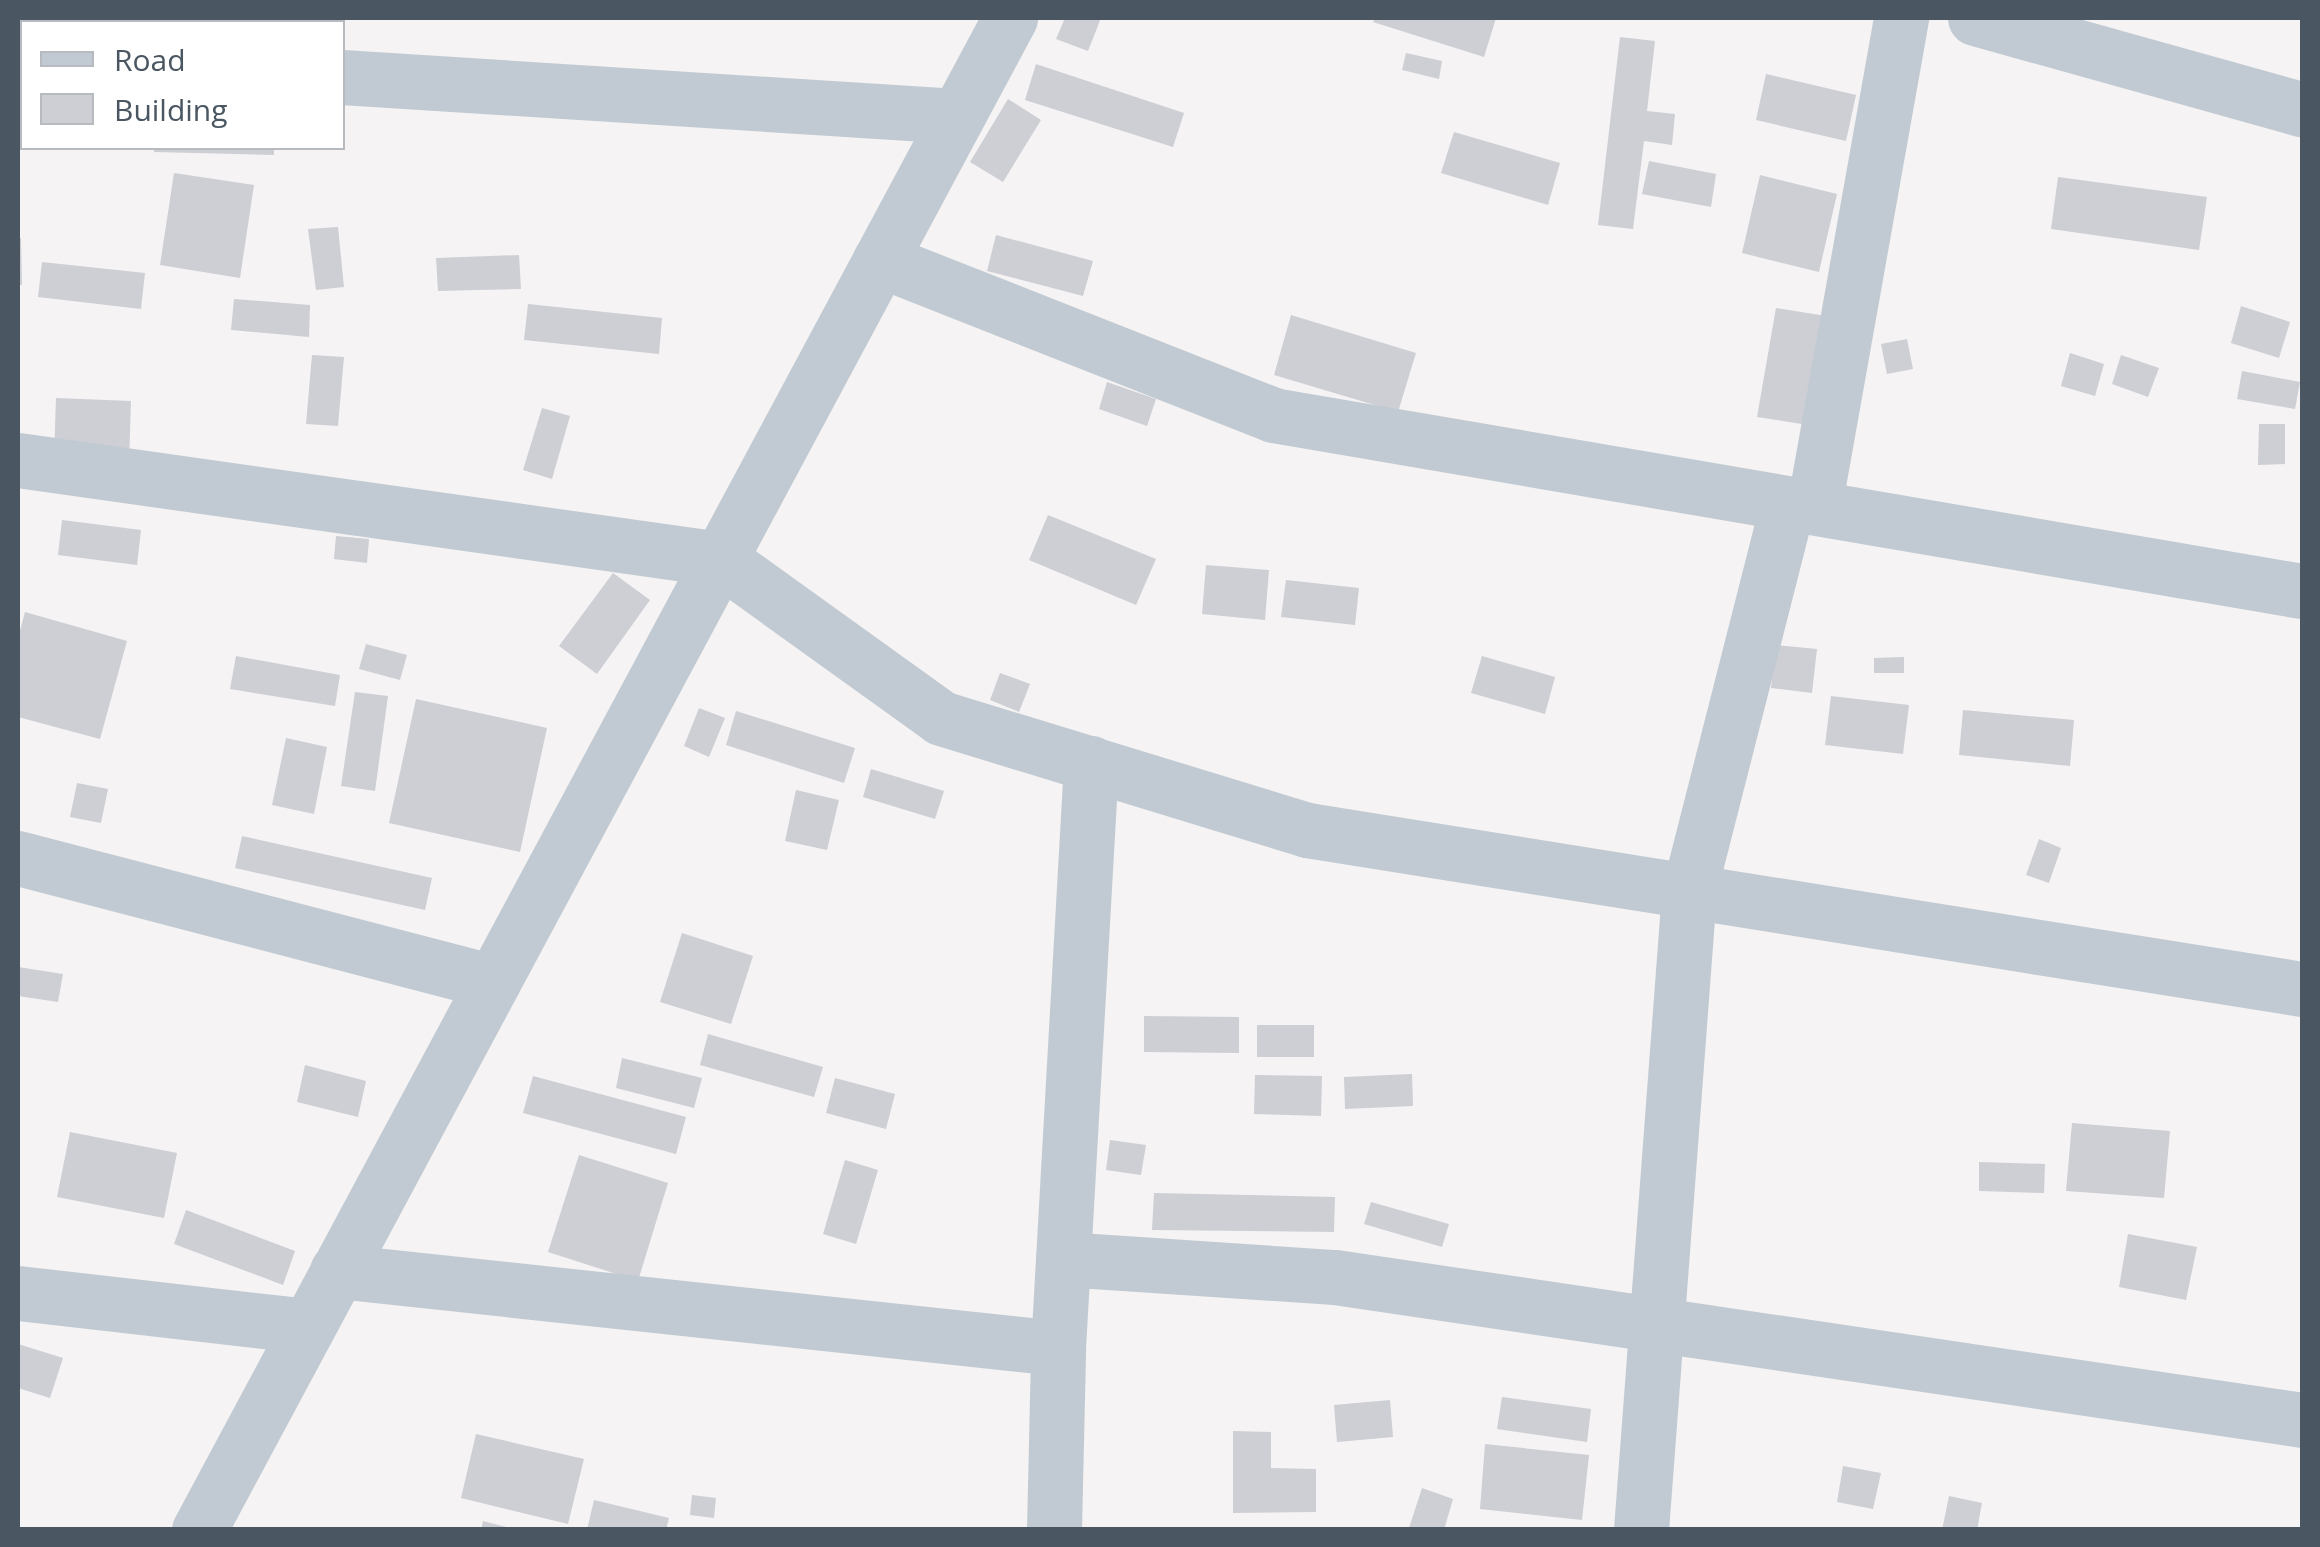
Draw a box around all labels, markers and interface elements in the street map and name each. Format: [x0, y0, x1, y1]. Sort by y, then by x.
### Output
legend [20, 20, 345, 150]
text: Road [114, 39, 186, 80]
text: Building [114, 89, 228, 130]

